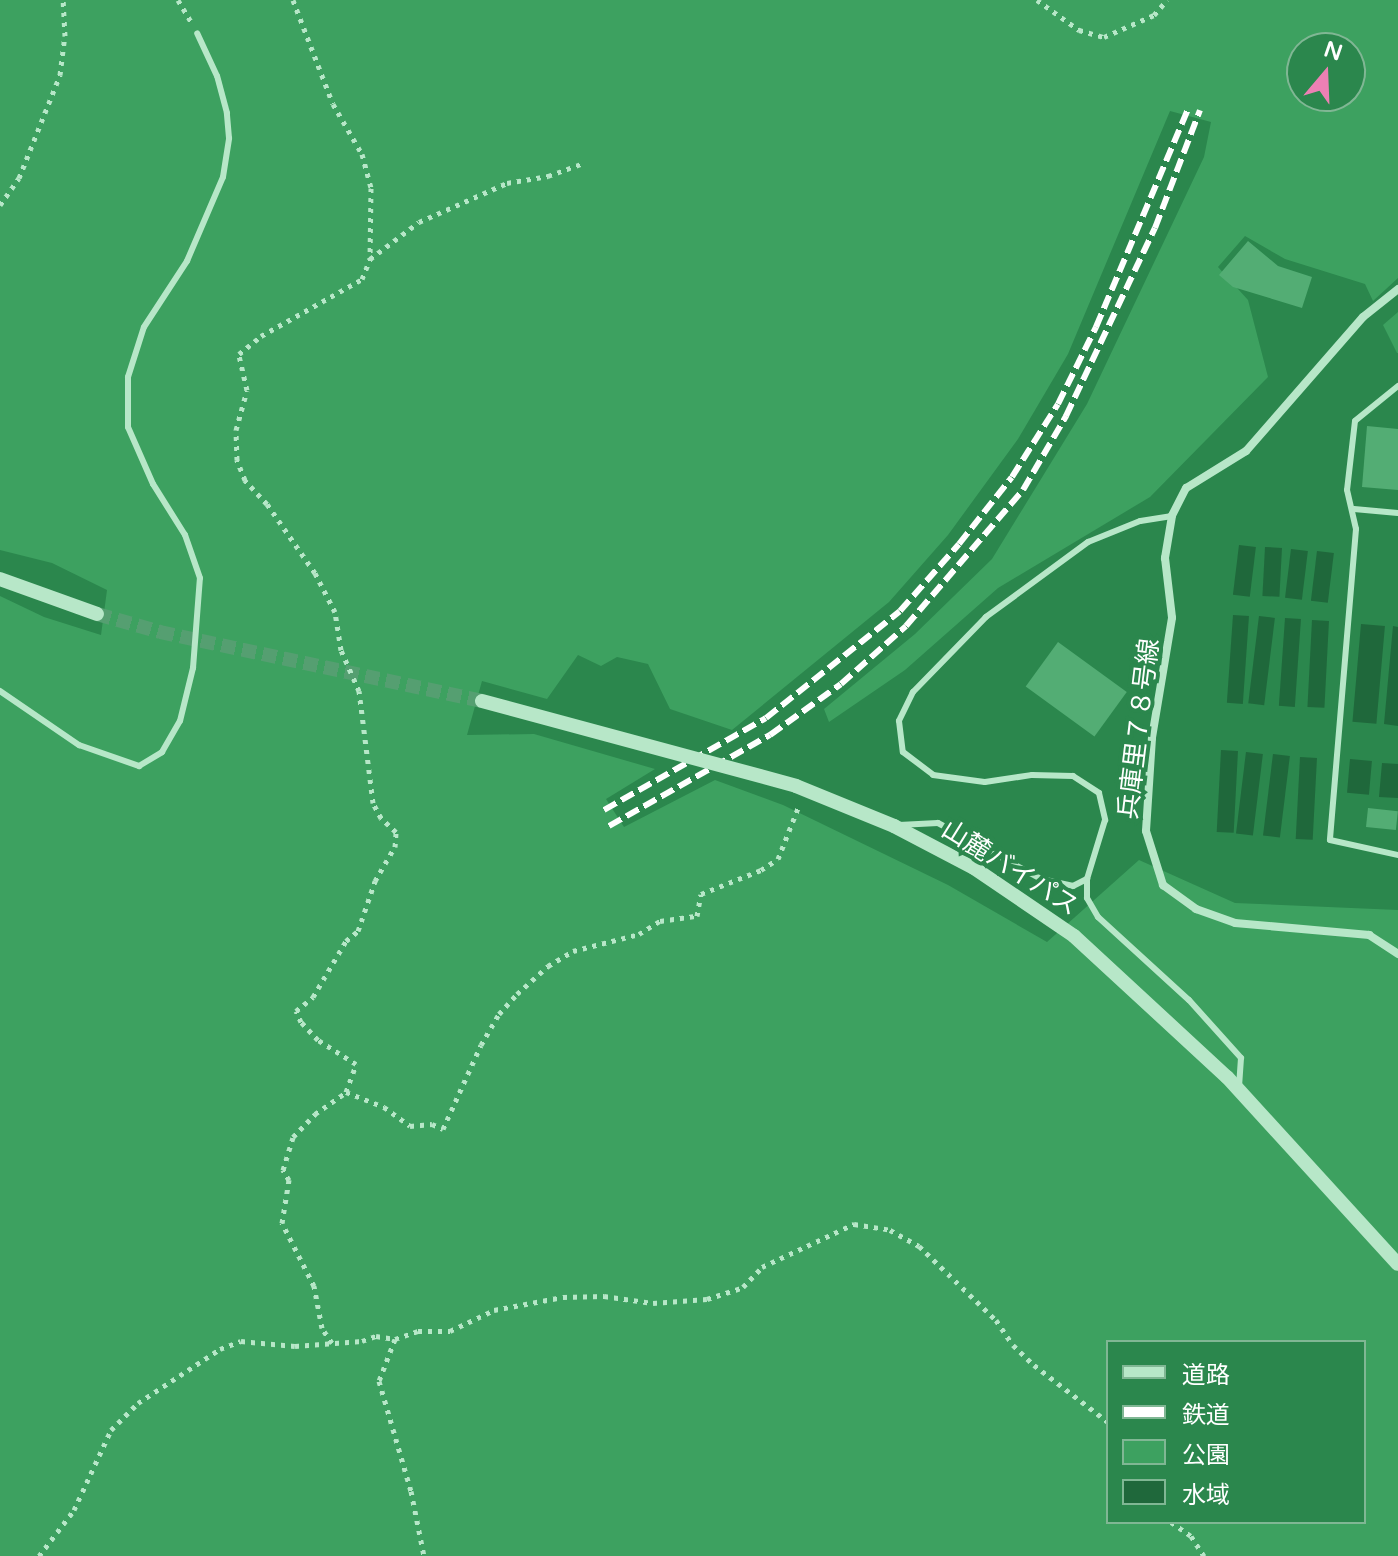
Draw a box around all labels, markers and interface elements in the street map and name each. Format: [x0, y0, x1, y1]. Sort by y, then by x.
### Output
north arrow [1286, 32, 1366, 112]
text: N [1321, 36, 1346, 66]
street label: 兵庫里７８号線 [1112, 637, 1166, 821]
street label: 山麓バイパス [936, 813, 1084, 923]
legend [1106, 1340, 1366, 1524]
text: 道路 [1182, 1361, 1230, 1390]
text: 鉄道 [1182, 1401, 1230, 1430]
text: 公園 [1182, 1441, 1230, 1470]
text: 水域 [1182, 1481, 1230, 1510]

